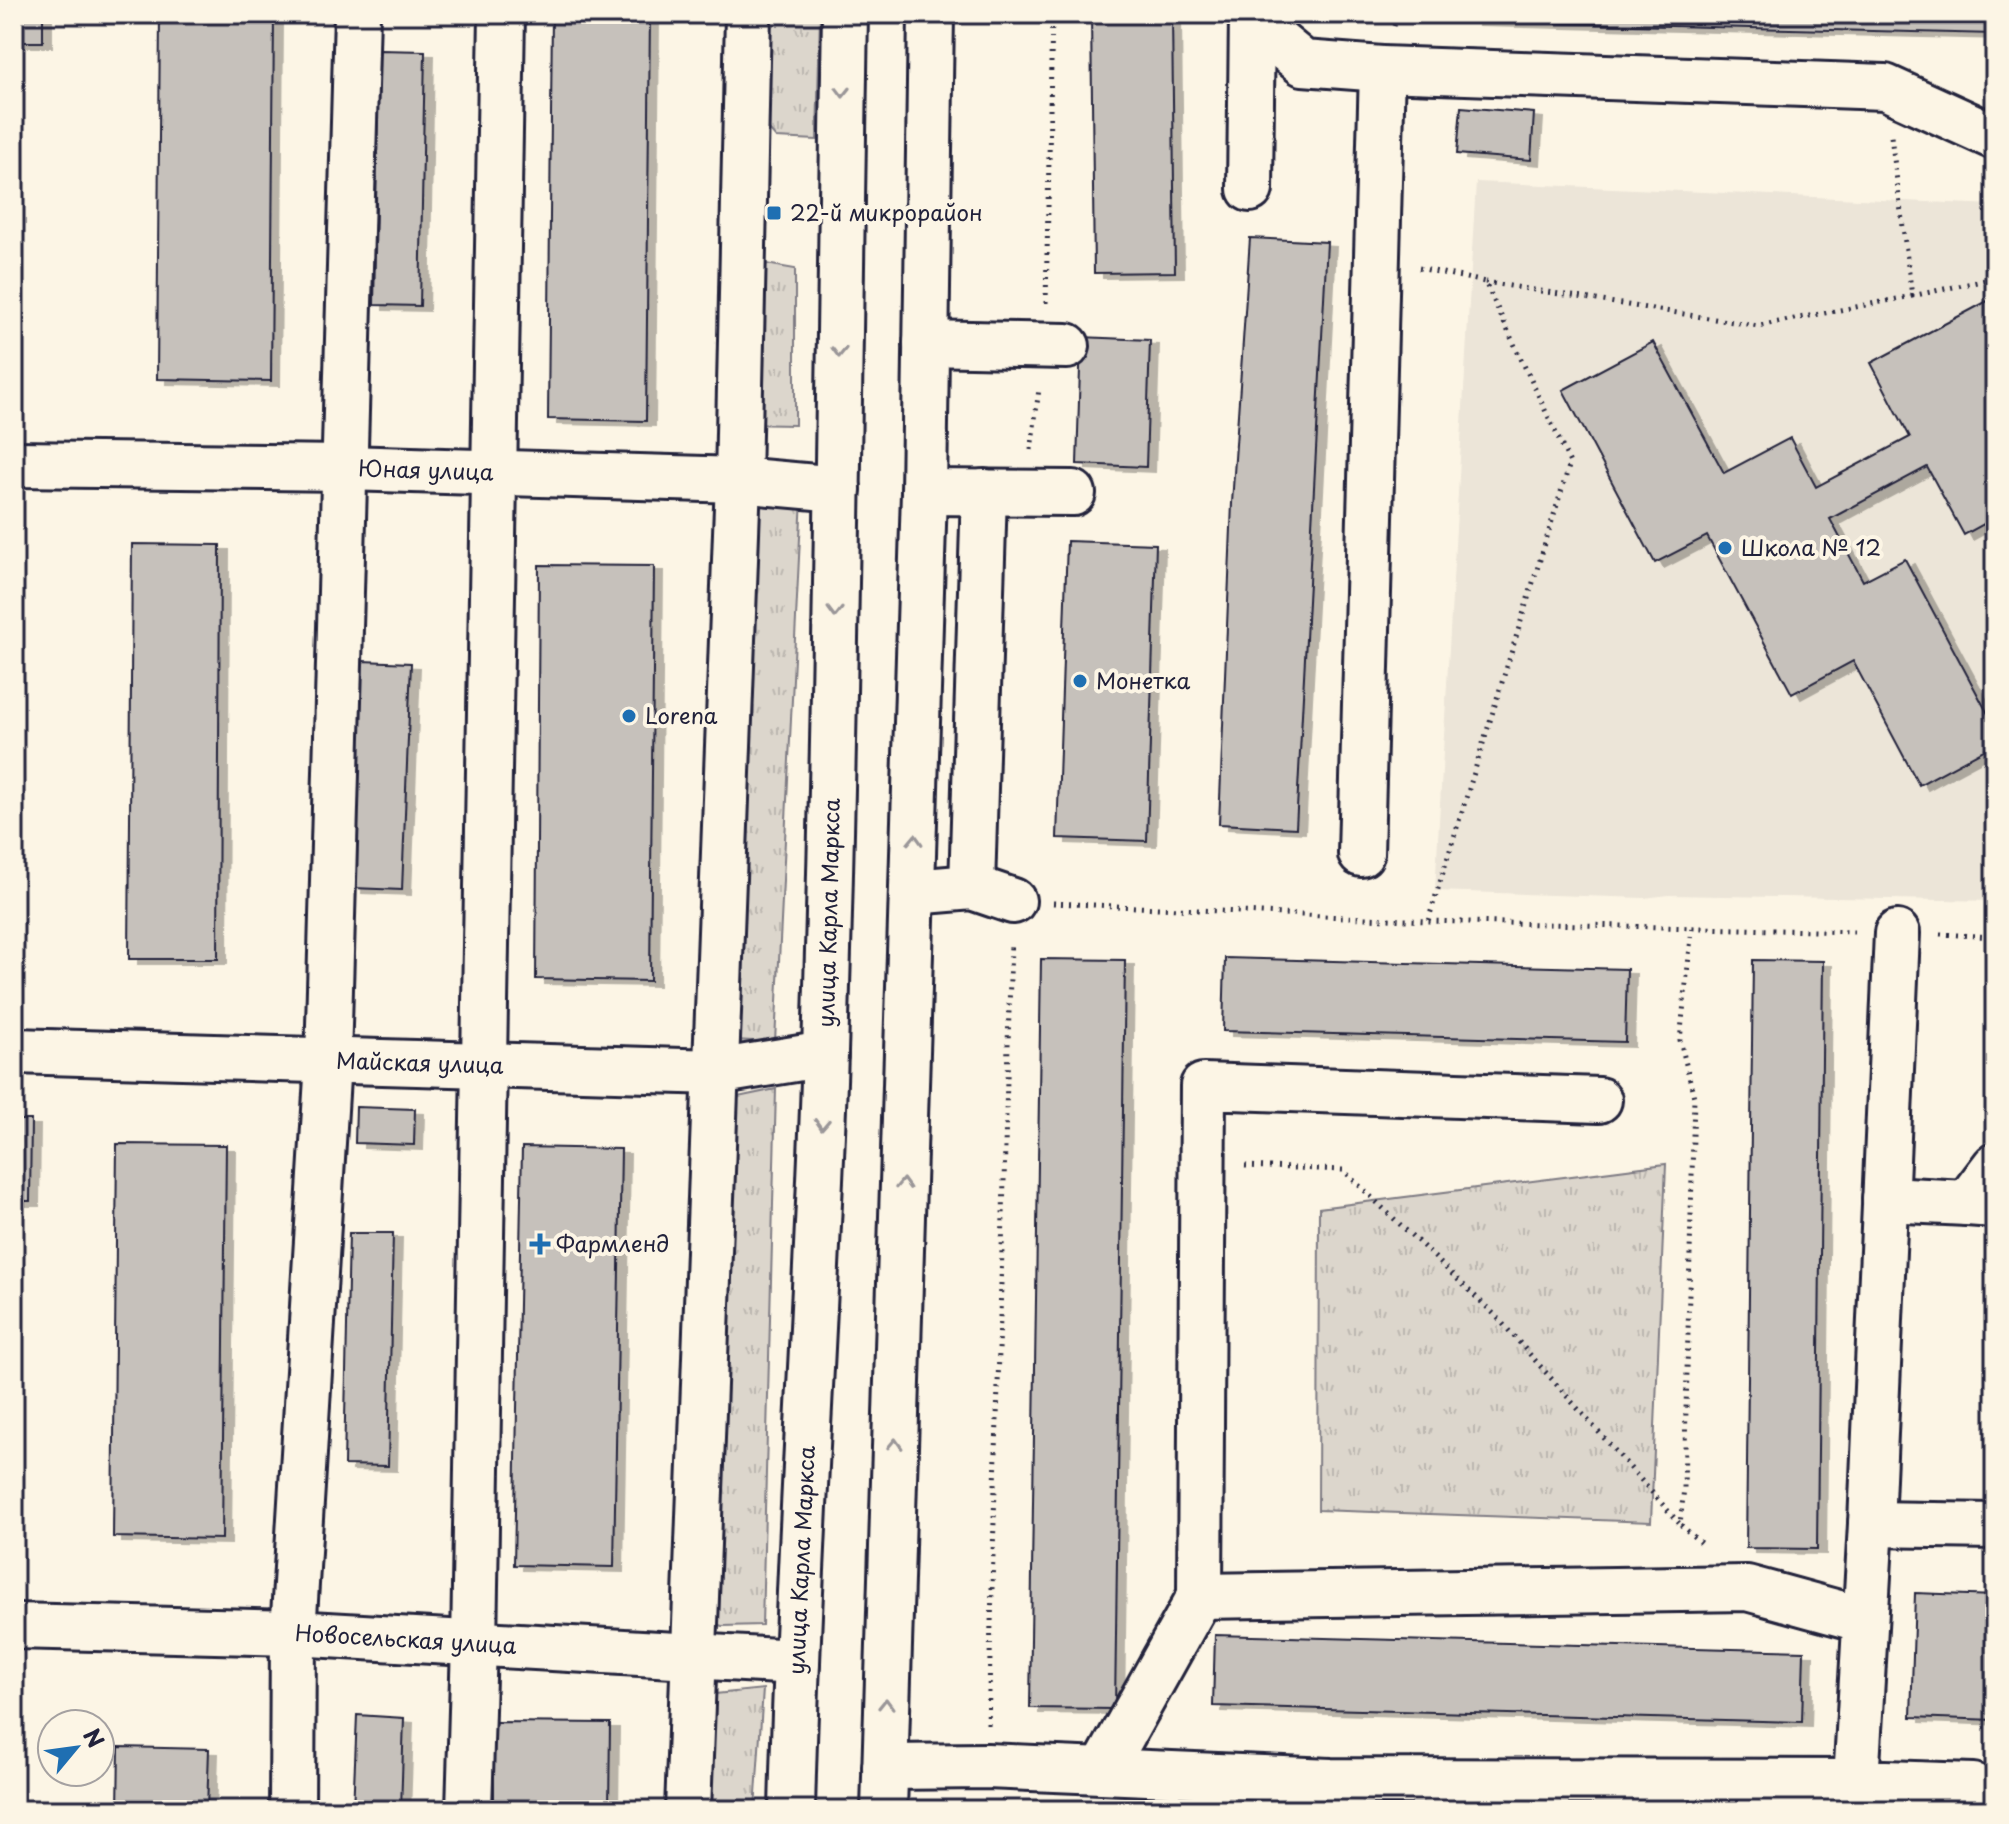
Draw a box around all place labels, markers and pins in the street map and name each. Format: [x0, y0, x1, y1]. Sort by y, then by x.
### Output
place label: 22-й микрорайон [790, 195, 983, 228]
marker: 22-й микрорайон [765, 204, 783, 222]
place label: Школа № 12 [1741, 530, 1881, 563]
marker: Школа № 12 [1716, 539, 1734, 557]
place label: Монетка [1096, 663, 1190, 696]
marker: Монетка [1071, 672, 1089, 690]
place label: Lorena [645, 698, 718, 731]
marker: Lorena [620, 707, 638, 725]
place label: Фармленд [556, 1226, 669, 1259]
marker: Фармленд [531, 1235, 549, 1253]

